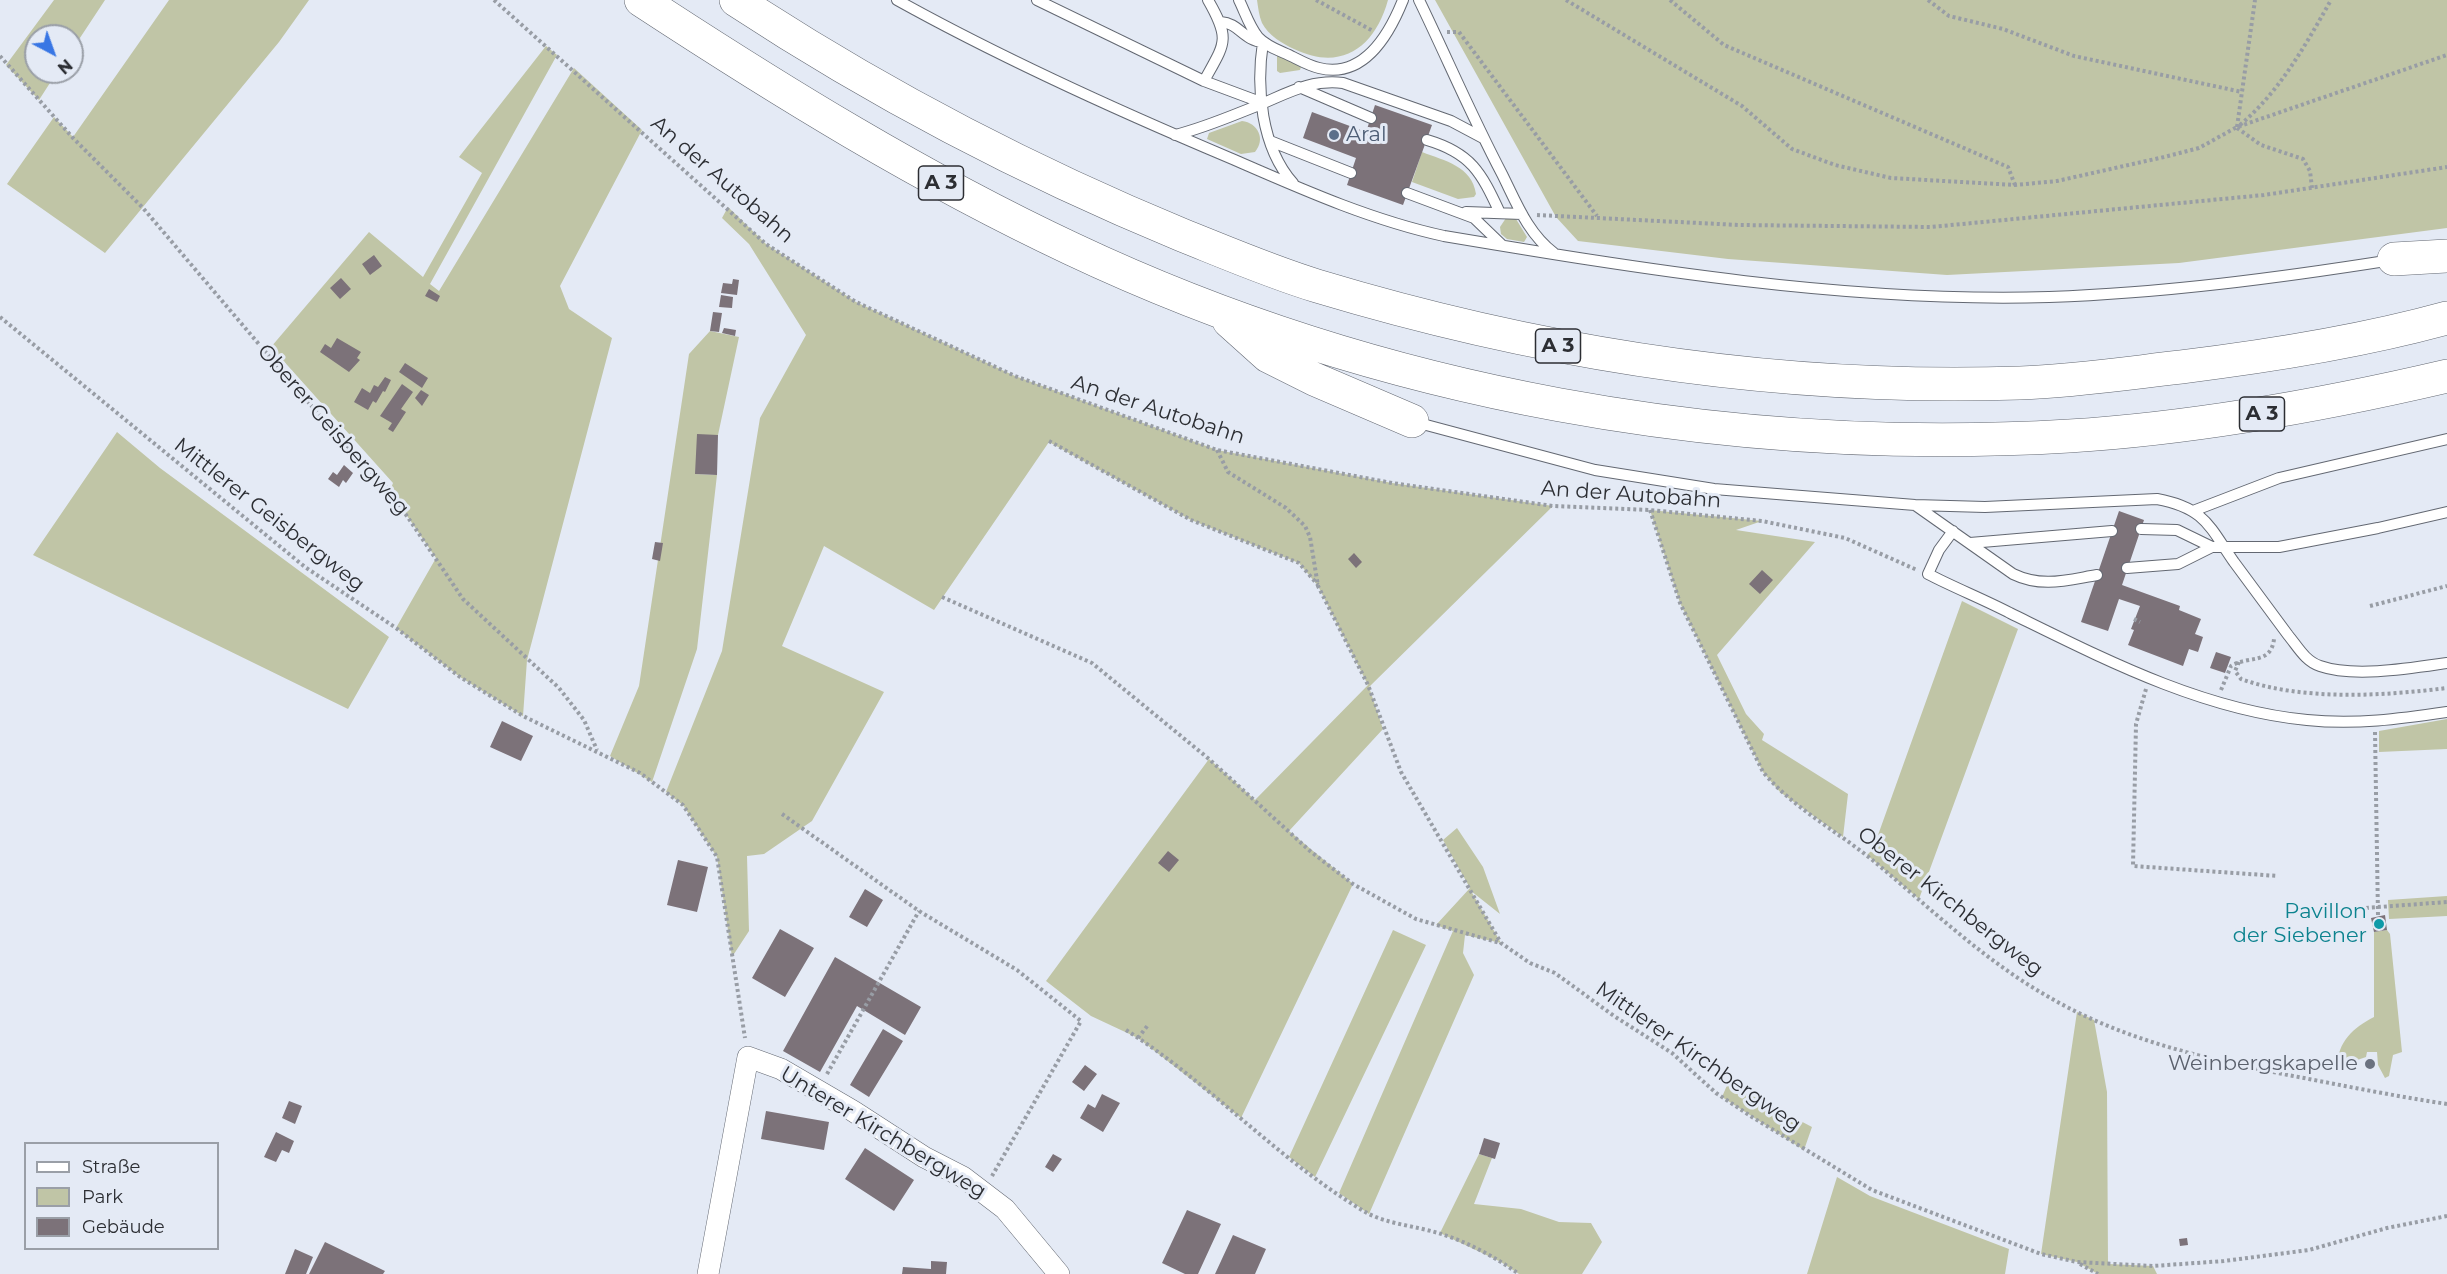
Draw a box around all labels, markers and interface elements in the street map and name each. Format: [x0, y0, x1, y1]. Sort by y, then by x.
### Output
north arrow [24, 24, 84, 84]
text: N [54, 55, 76, 78]
street label: An der Autobahn [646, 111, 798, 249]
place label: Aral [1346, 122, 1387, 148]
marker: Aral [1327, 128, 1341, 142]
road number: A 3 [918, 166, 964, 200]
road number: A 3 [1536, 329, 1580, 363]
street label: Oberer Geisbergweg [252, 339, 414, 521]
street label: An der Autobahn [1068, 370, 1248, 450]
road number: A 3 [2240, 397, 2284, 431]
street label: Mittlerer Geisbergweg [169, 433, 369, 597]
street label: An der Autobahn [1540, 476, 1722, 514]
street label: Oberer Kirchbergweg [1852, 822, 2048, 982]
place label: Pavillon der Siebener [2233, 899, 2367, 949]
marker: Pavillon der Siebener [2372, 917, 2386, 931]
street label: Mittlerer Kirchbergweg [1591, 977, 1805, 1137]
place label: Weinbergskapelle [2168, 1051, 2358, 1077]
marker: Weinbergskapelle [2363, 1057, 2377, 1071]
street label: Unterer Kirchbergweg [776, 1062, 990, 1204]
legend [24, 1142, 219, 1250]
text: Straße [82, 1156, 140, 1178]
text: Park [82, 1186, 123, 1208]
text: Gebäude [82, 1216, 165, 1238]

